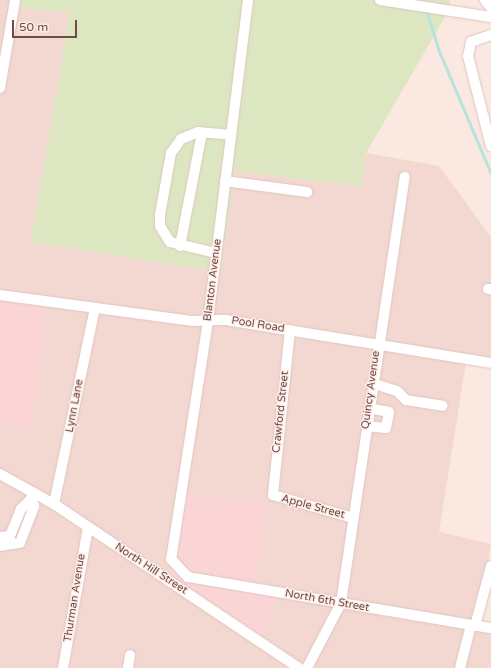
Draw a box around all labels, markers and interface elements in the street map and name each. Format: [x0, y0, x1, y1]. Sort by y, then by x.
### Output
scale bar [14, 12, 79, 38]
text: 50 m [19, 20, 48, 34]
street label: Blanton Avenue [201, 238, 225, 322]
street label: Pool Road [230, 314, 286, 336]
street label: Quincy Avenue [359, 350, 383, 430]
street label: Crawford Street [270, 370, 292, 454]
street label: Lynn Lane [63, 378, 87, 434]
street label: Apple Street [280, 492, 346, 522]
street label: North Hill Street [112, 541, 190, 597]
street label: Thurman Avenue [61, 553, 89, 643]
street label: North 6th Street [284, 587, 370, 615]

